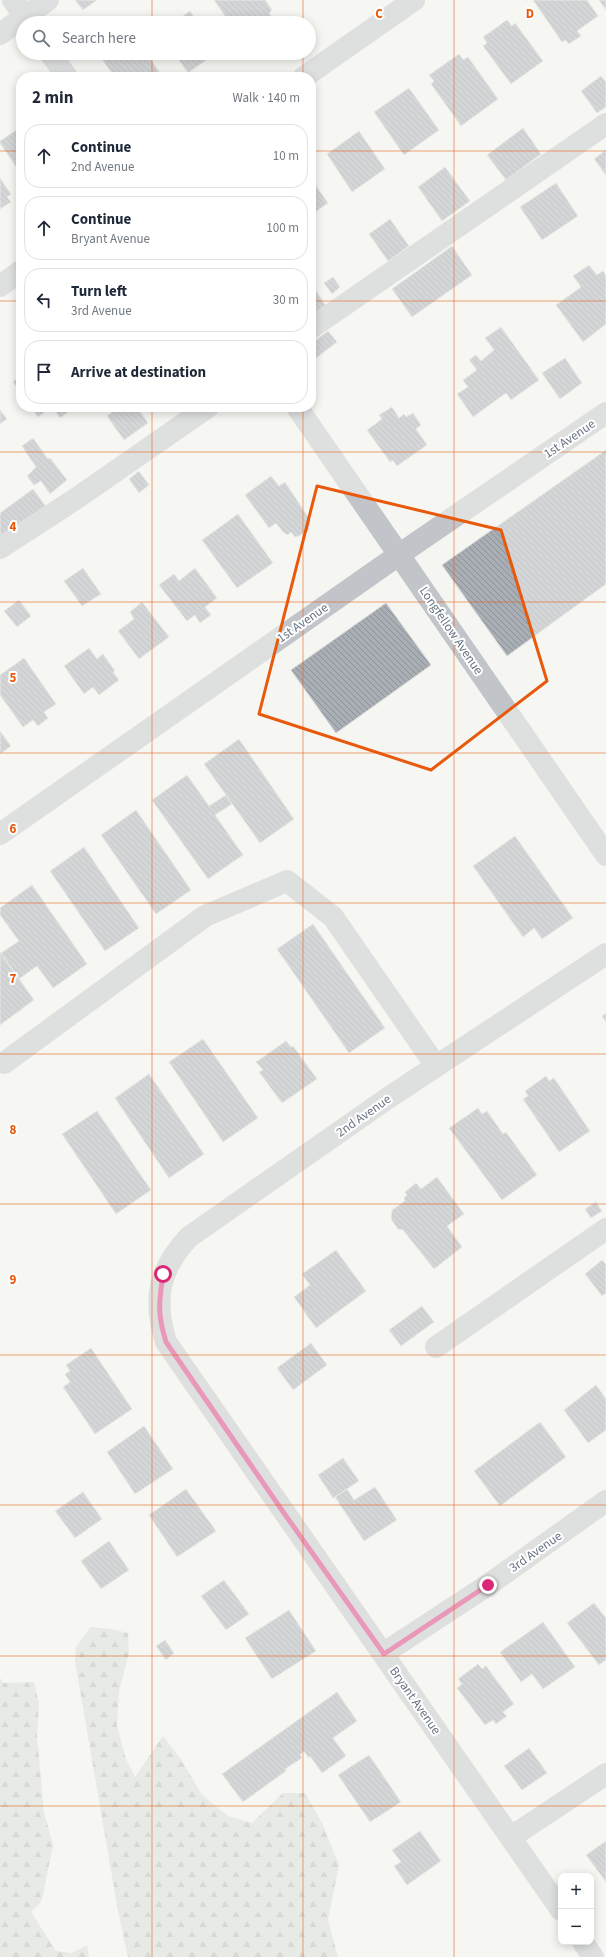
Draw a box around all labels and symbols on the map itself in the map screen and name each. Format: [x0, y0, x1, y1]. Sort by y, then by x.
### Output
text: C [375, 5, 383, 23]
text: D [526, 5, 534, 23]
street label: 1st Avenue [540, 415, 599, 463]
text: 4 [10, 518, 17, 536]
street label: Longfellow Avenue [415, 583, 487, 678]
street label: 1st Avenue [273, 599, 332, 647]
text: 5 [10, 669, 17, 687]
text: 6 [10, 820, 17, 838]
text: 7 [10, 970, 17, 988]
street label: 2nd Avenue [332, 1090, 395, 1141]
text: 8 [10, 1121, 17, 1139]
route start [154, 1265, 172, 1283]
text: 9 [10, 1271, 17, 1289]
street label: 3rd Avenue [506, 1527, 566, 1577]
route end [479, 1576, 497, 1594]
street label: Bryant Avenue [385, 1663, 445, 1738]

